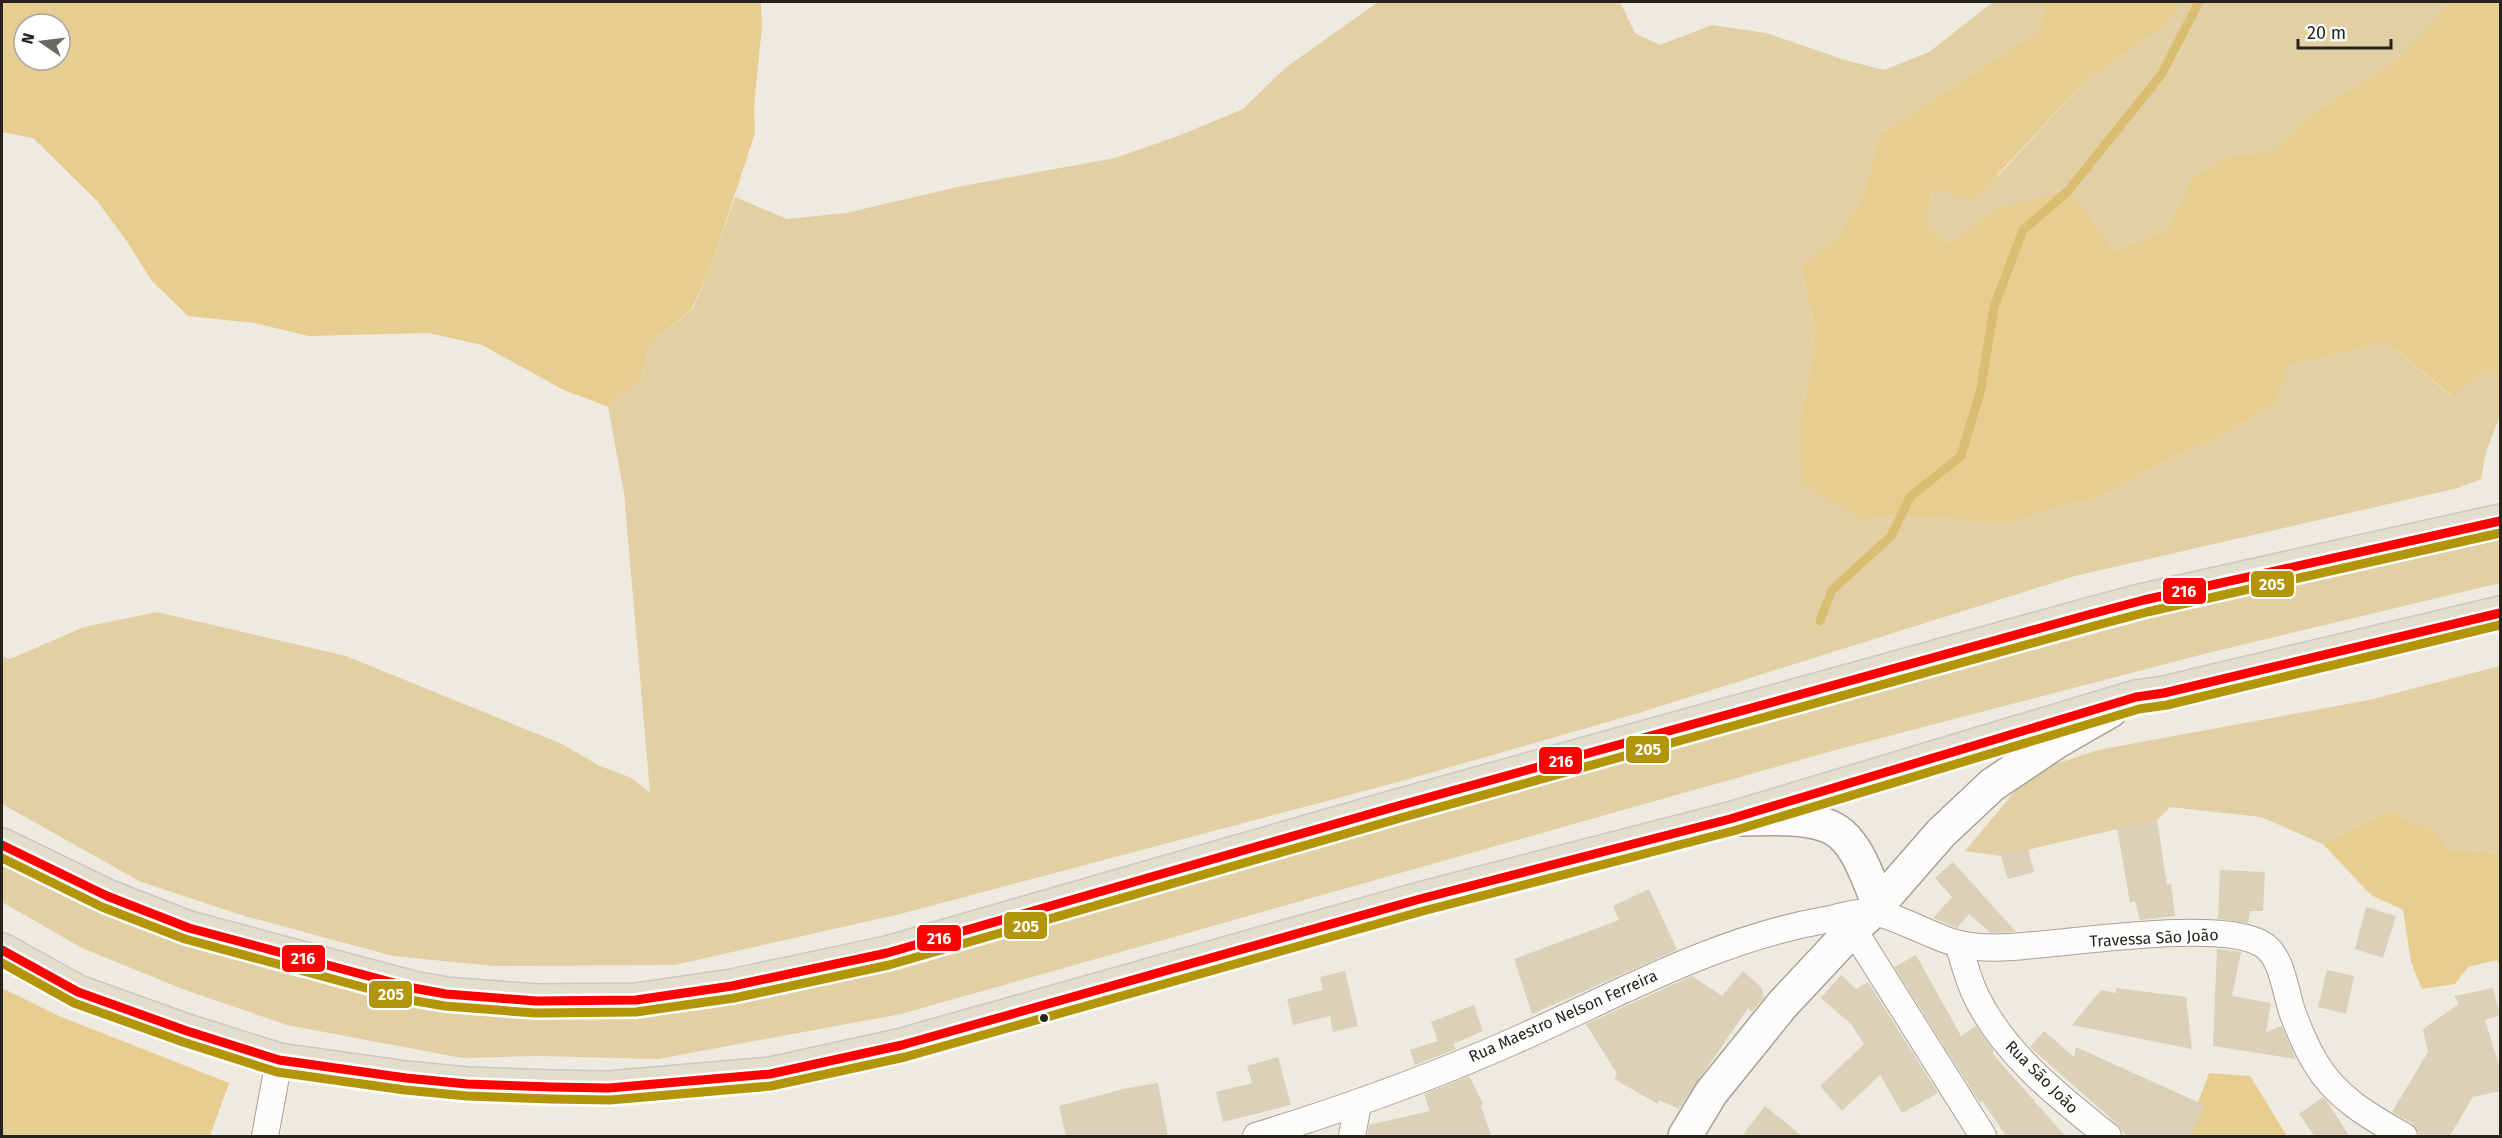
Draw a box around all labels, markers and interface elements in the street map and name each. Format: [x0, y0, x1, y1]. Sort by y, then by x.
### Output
north arrow [12, 12, 72, 72]
scale bar [2298, 12, 2391, 50]
text: 20 m [2307, 22, 2346, 44]
text: N [17, 31, 38, 46]
line badge: 205 [2250, 570, 2295, 598]
text: 205 [2259, 575, 2286, 594]
line badge: 216 [2162, 577, 2207, 605]
text: 216 [2172, 582, 2196, 601]
line badge: 205 [1625, 735, 1670, 764]
text: 205 [1635, 740, 1662, 759]
line badge: 216 [1538, 746, 1583, 775]
text: 216 [1549, 752, 1573, 771]
line badge: 205 [1003, 911, 1048, 940]
text: 205 [1013, 917, 1040, 936]
line badge: 216 [916, 924, 962, 952]
street label: Travessa São João [2089, 925, 2219, 951]
text: 216 [927, 929, 951, 948]
line badge: 216 [281, 944, 326, 973]
text: 216 [291, 949, 315, 968]
street label: Rua Maestro Nelson Ferreira [1466, 966, 1660, 1066]
line badge: 205 [368, 980, 413, 1009]
text: 205 [378, 985, 405, 1004]
unlabelled marker [1038, 1012, 1050, 1024]
street label: Rua São João [2002, 1037, 2082, 1117]

